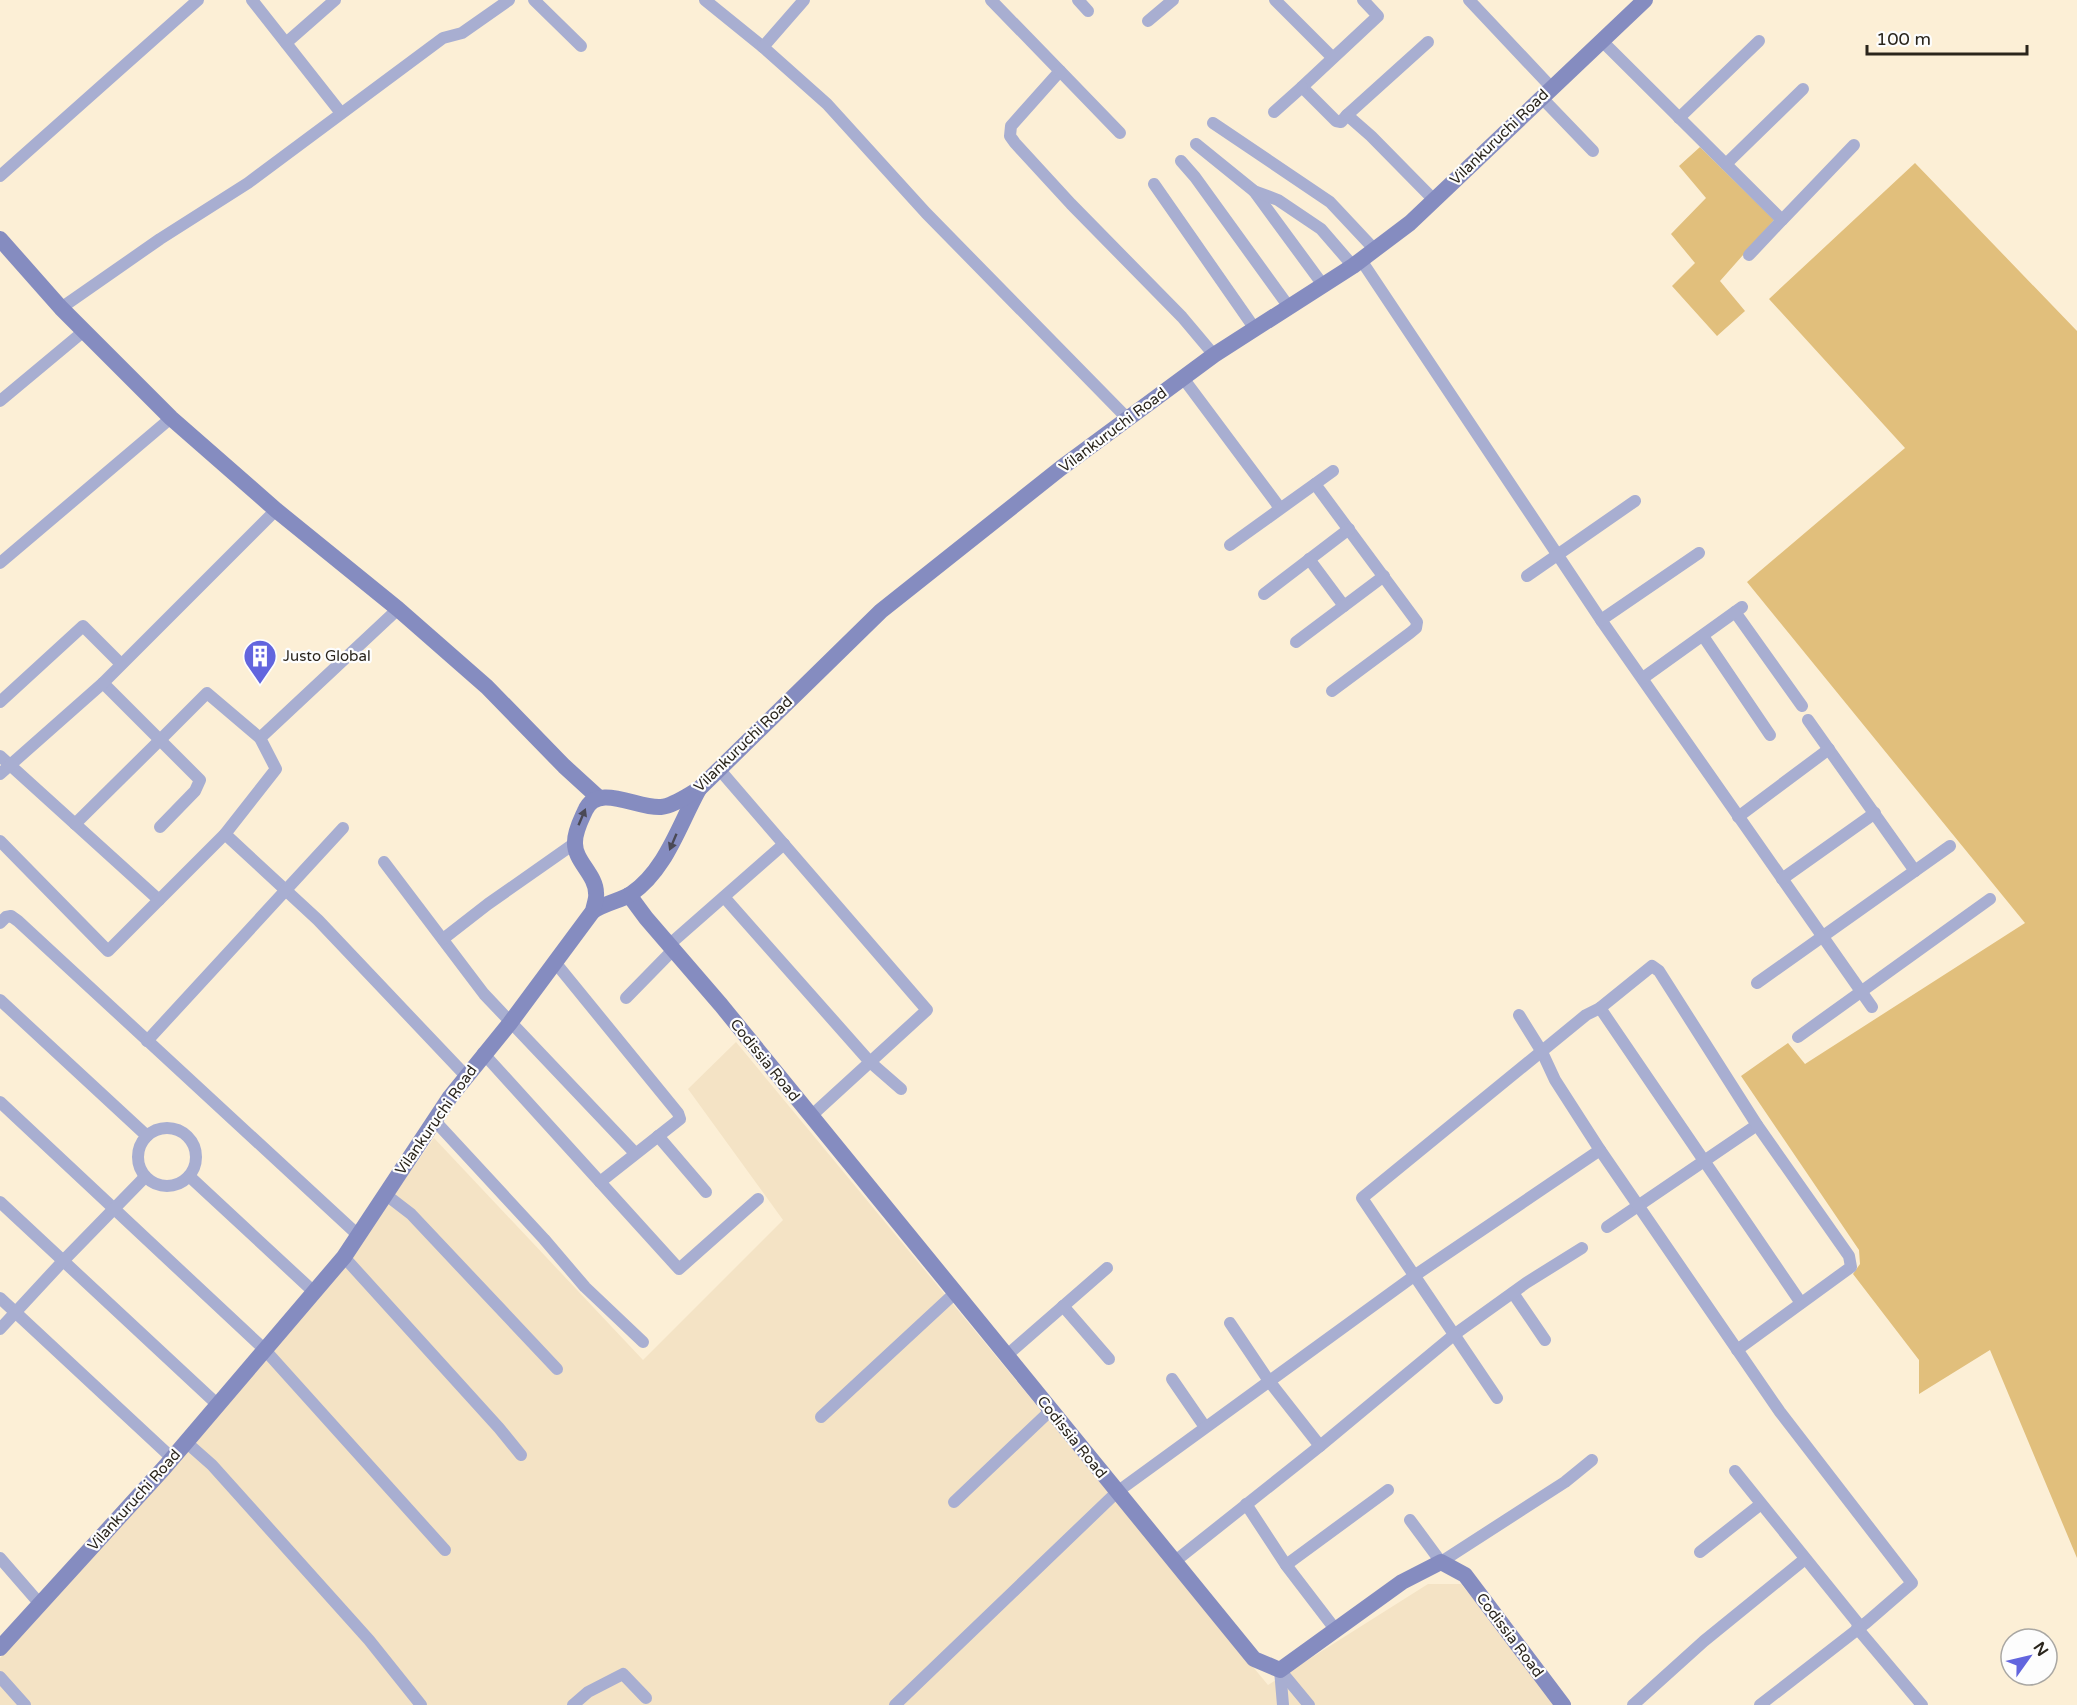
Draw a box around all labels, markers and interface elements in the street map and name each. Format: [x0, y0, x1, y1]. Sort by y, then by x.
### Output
scale bar [1867, 18, 2028, 56]
text: 100 m [1876, 28, 1931, 50]
street label: Vilankuruchi Road [1446, 85, 1552, 189]
street label: Vilankuruchi Road [1056, 384, 1170, 476]
building icon: Justo Global [242, 638, 278, 685]
place label: Justo Global [283, 647, 371, 665]
street label: Vilankuruchi Road [690, 692, 796, 796]
one-way arrow [578, 808, 588, 826]
one-way arrow [668, 833, 678, 851]
street label: Codissia Road [726, 1015, 804, 1105]
street label: Vilankuruchi Road [391, 1062, 481, 1178]
street label: Codissia Road [1033, 1392, 1111, 1482]
street label: Vilankuruchi Road [84, 1446, 184, 1554]
street label: Codissia Road [1473, 1589, 1547, 1681]
north arrow [1999, 1627, 2059, 1687]
text: N [2029, 1638, 2052, 1660]

